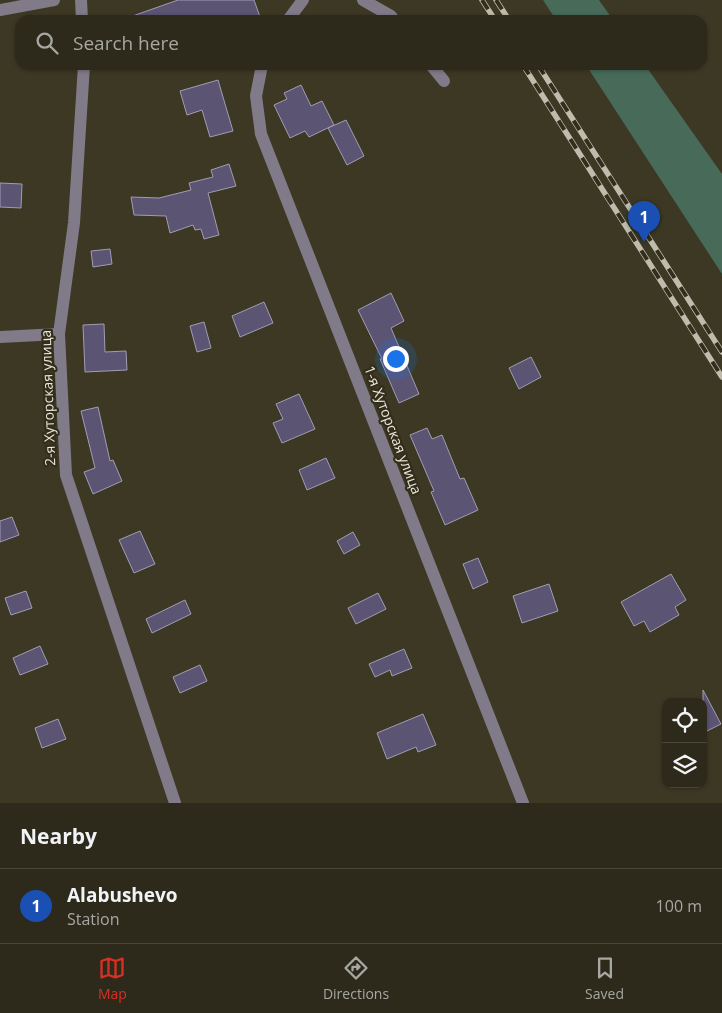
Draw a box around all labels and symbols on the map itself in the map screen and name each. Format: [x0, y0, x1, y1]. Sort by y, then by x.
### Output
pin: 1 [628, 201, 660, 242]
street label: 2-я Хуторская улица [36, 330, 59, 466]
your location [383, 346, 409, 372]
street label: 1-я Хуторская улица [360, 363, 427, 497]

